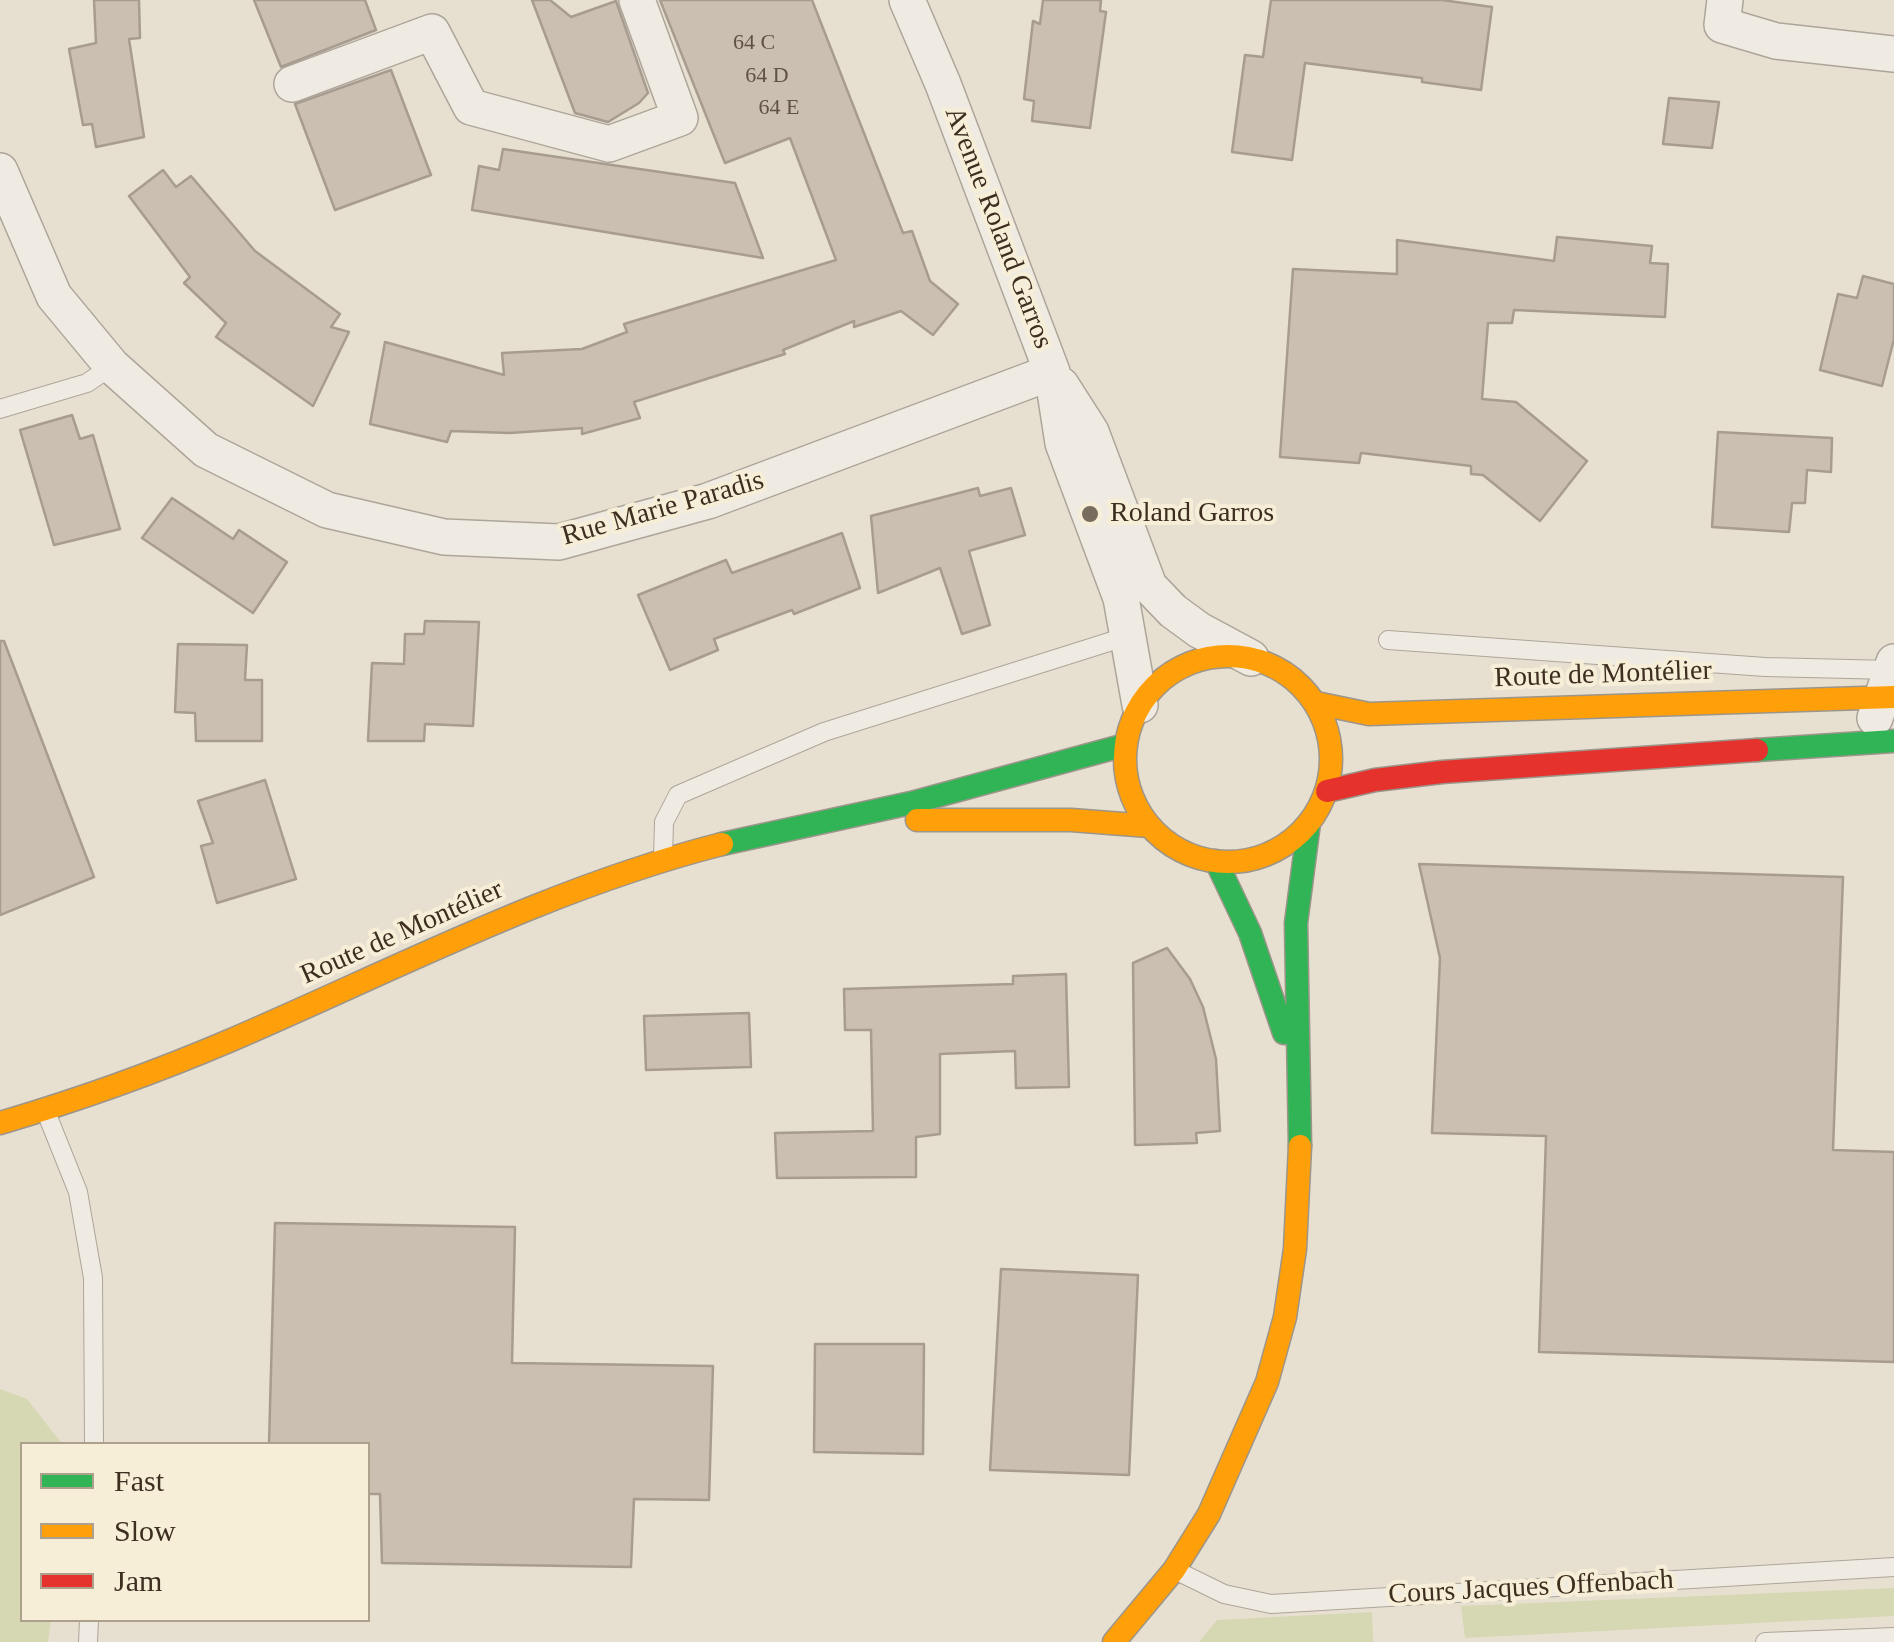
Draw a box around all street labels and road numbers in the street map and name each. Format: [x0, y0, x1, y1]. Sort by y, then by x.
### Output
street label: Avenue Roland Garros [936, 102, 1060, 354]
street label: Rue Marie Paradis [558, 464, 768, 554]
street label: Route de Montélier [1494, 654, 1712, 696]
street label: Route de Montélier [296, 873, 508, 993]
street label: Cours Jacques Offenbach [1388, 1564, 1674, 1612]

